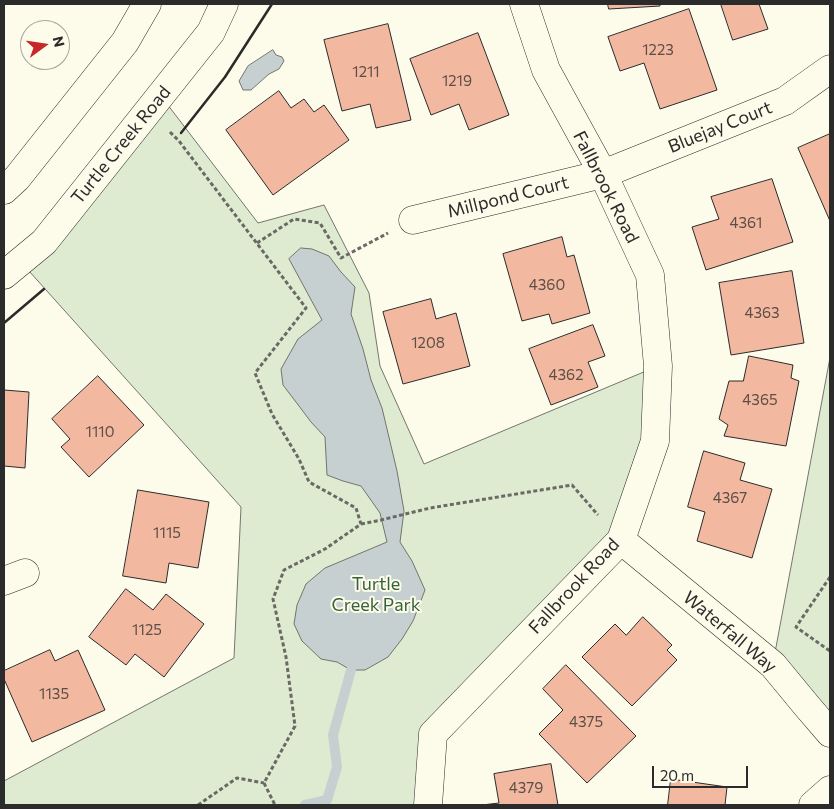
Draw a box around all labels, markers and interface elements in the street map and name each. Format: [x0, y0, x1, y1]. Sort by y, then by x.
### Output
north arrow [20, 20, 70, 70]
text: N [50, 34, 69, 49]
house number: 1223 [642, 41, 674, 59]
house number: 1211 [352, 63, 380, 81]
house number: 1219 [442, 72, 472, 90]
street label: Turtle Creek Road [67, 82, 175, 208]
street label: Bluejay Court [665, 96, 775, 158]
street label: Fallbrook Road [569, 127, 643, 247]
street label: Millpond Court [445, 171, 571, 223]
house number: 4361 [729, 214, 763, 232]
house number: 4360 [529, 276, 565, 294]
house number: 4363 [744, 304, 780, 322]
house number: 1208 [411, 334, 445, 352]
house number: 4362 [549, 366, 583, 384]
house number: 4365 [742, 391, 778, 409]
house number: 1110 [85, 423, 115, 441]
house number: 4367 [713, 489, 747, 507]
house number: 1115 [153, 524, 181, 542]
street label: Fallbrook Road [524, 534, 624, 638]
park label: Turtle Creek Park [331, 573, 421, 616]
street label: Waterfall Way [679, 587, 781, 677]
house number: 1125 [132, 621, 162, 639]
house number: 1135 [39, 685, 69, 703]
house number: 4375 [569, 713, 603, 731]
scale bar [654, 756, 750, 788]
text: 20 m [660, 766, 694, 784]
house number: 4379 [509, 779, 543, 797]

